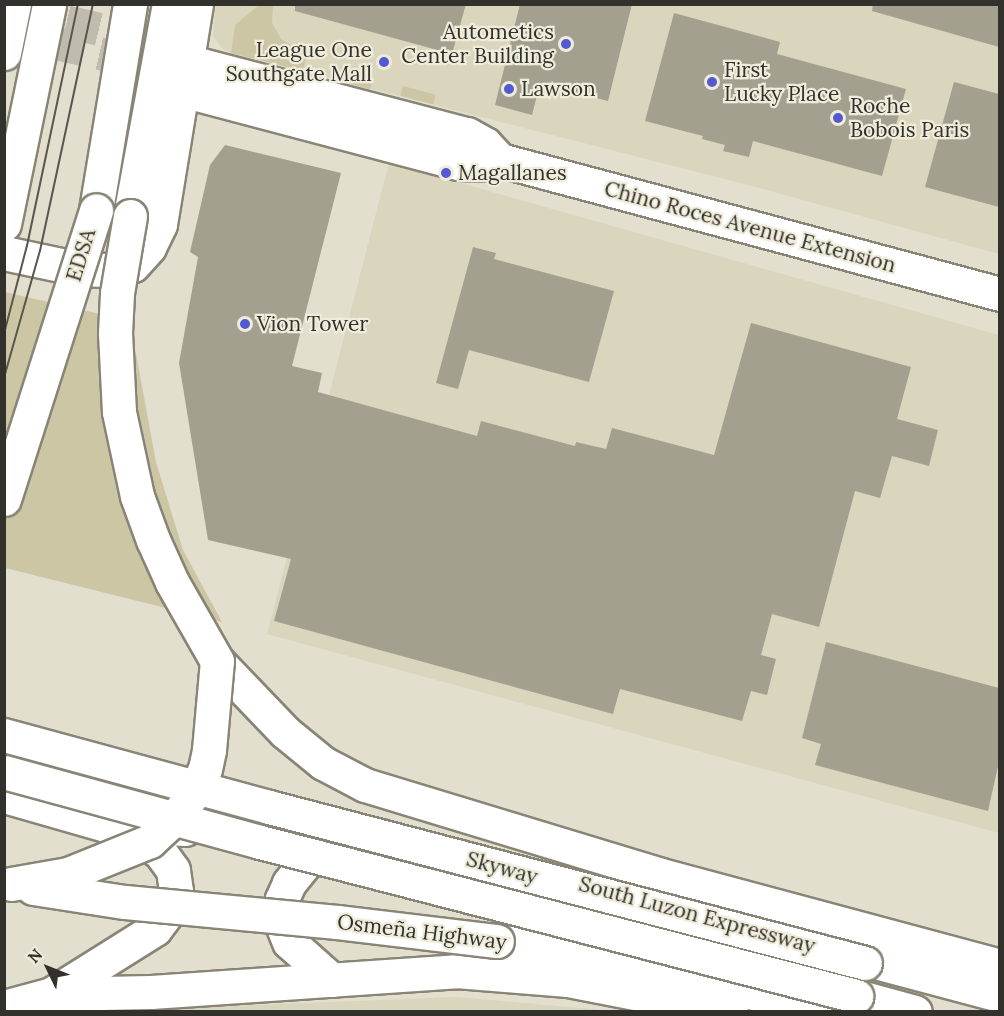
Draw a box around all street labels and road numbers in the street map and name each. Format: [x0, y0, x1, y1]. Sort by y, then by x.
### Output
street label: Chino Roces Avenue Extension [602, 176, 898, 278]
street label: EDSA [61, 226, 101, 284]
street label: Skyway [464, 846, 540, 890]
street label: South Luzon Expressway [576, 871, 818, 959]
street label: Osmeña Highway [336, 909, 508, 955]

